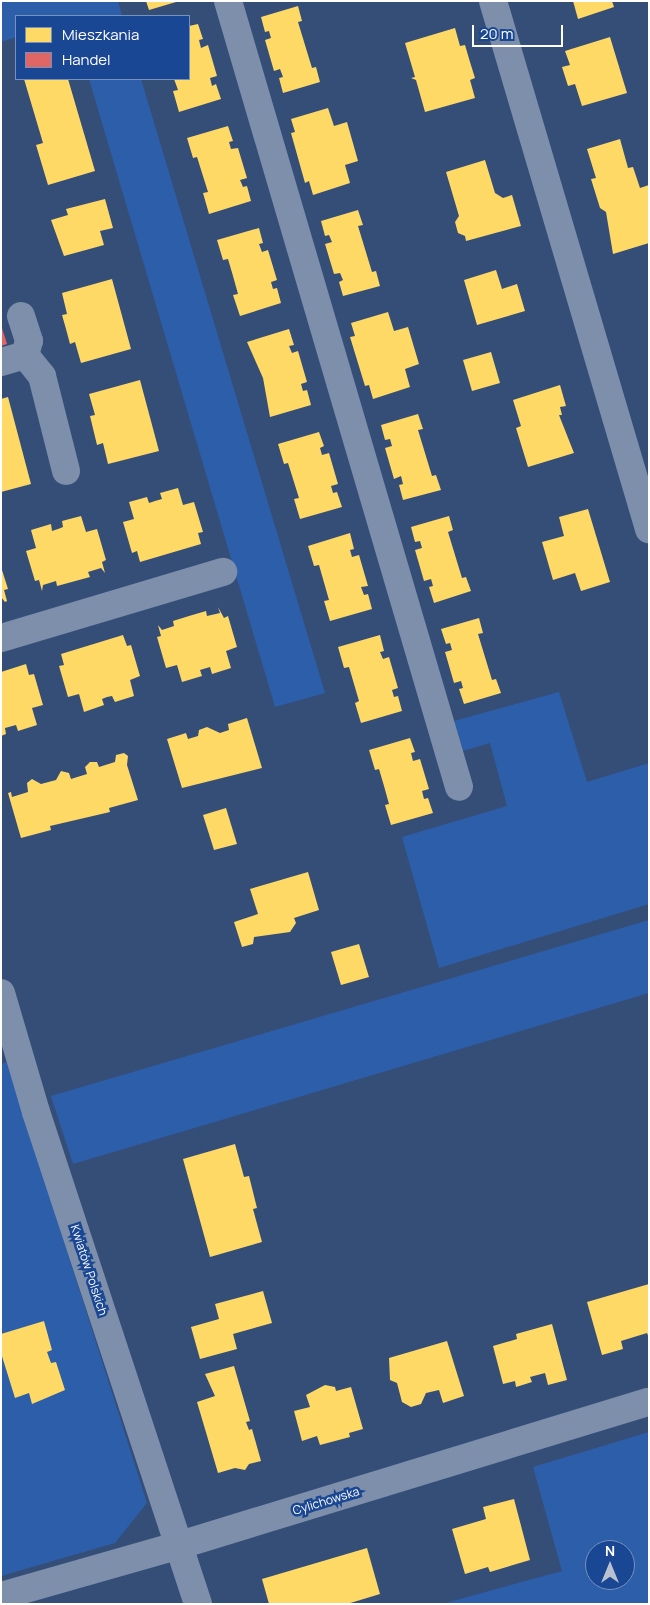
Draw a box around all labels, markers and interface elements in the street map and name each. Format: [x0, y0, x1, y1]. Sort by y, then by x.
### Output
legend [15, 15, 190, 80]
scale bar [475, 15, 566, 47]
text: 20 m [480, 23, 513, 44]
text: Mieszkania [62, 24, 139, 45]
text: Handel [62, 49, 111, 70]
street label: Kwiatów Polskich [68, 1223, 110, 1317]
street label: Cylichowska [291, 1484, 361, 1518]
north arrow [585, 1540, 635, 1590]
text: N [605, 1541, 615, 1560]

